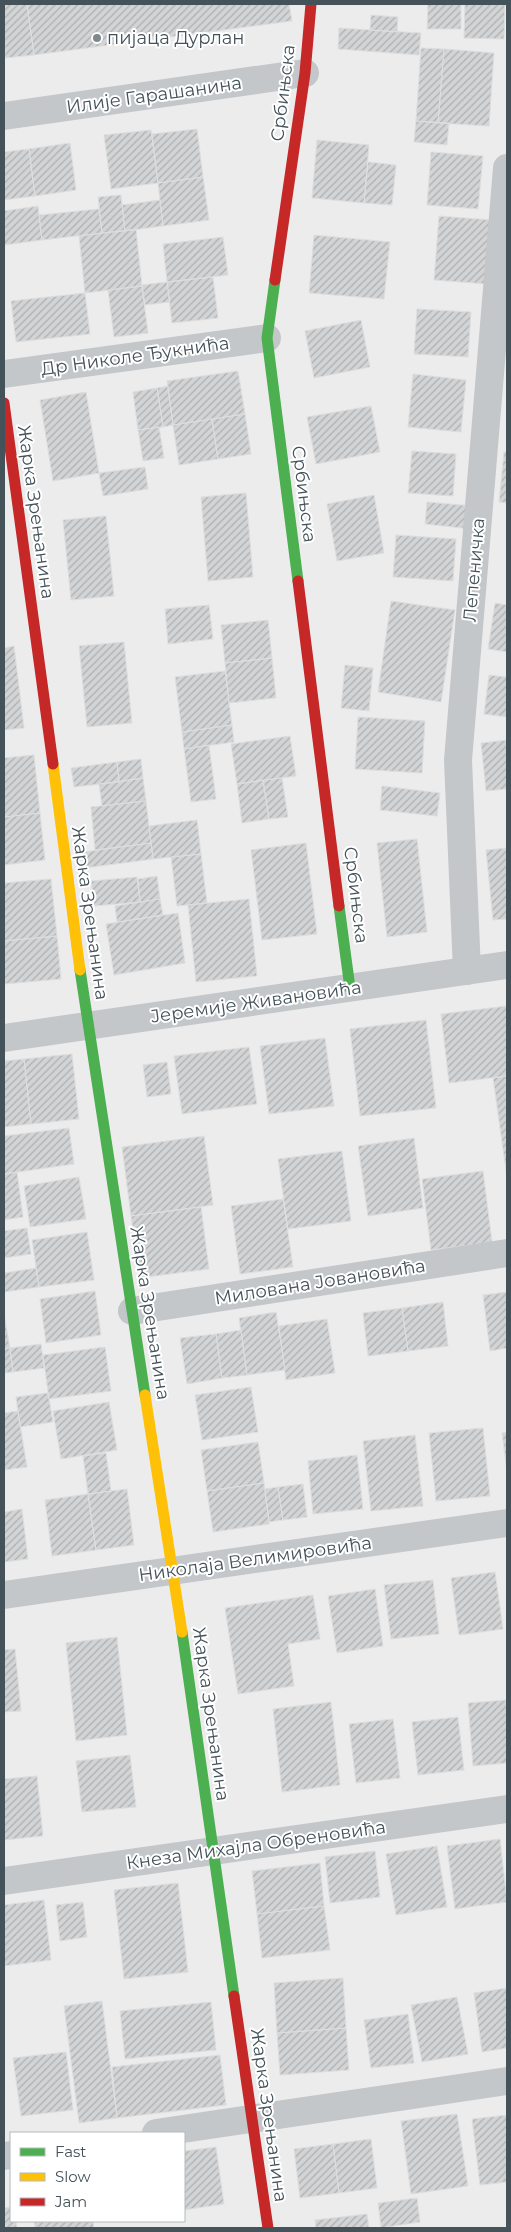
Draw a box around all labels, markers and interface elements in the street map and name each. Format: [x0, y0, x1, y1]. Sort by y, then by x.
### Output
place label: пијаца Дурлан [107, 27, 245, 49]
marker: пијаца Дурлан [91, 32, 103, 44]
street label: Србињска [266, 43, 300, 143]
street label: Илије Гарашанина [65, 72, 243, 118]
street label: Др Николе Ђукнића [40, 332, 230, 380]
street label: Жарка Зрењанина [13, 424, 59, 600]
street label: Србињска [287, 444, 321, 544]
street label: Лепеничка [458, 517, 490, 623]
street label: Жарка Зрењанина [67, 825, 113, 1001]
street label: Србињска [339, 845, 373, 945]
street label: Јеремије Живановића [149, 976, 363, 1028]
street label: Жарка Зрењанина [125, 1225, 175, 1401]
street label: Милована Јовановића [213, 1254, 427, 1310]
street label: Николаја Велимировића [137, 1532, 373, 1586]
street label: Жарка Зрењанина [188, 1626, 234, 1802]
street label: Кнеза Михајла Обреновића [125, 1816, 387, 1874]
street label: Жарка Зрењанина [246, 2027, 292, 2203]
legend [10, 2132, 185, 2222]
text: Fast [55, 2142, 86, 2161]
text: Slow [55, 2167, 91, 2186]
text: Jam [54, 2192, 87, 2211]

